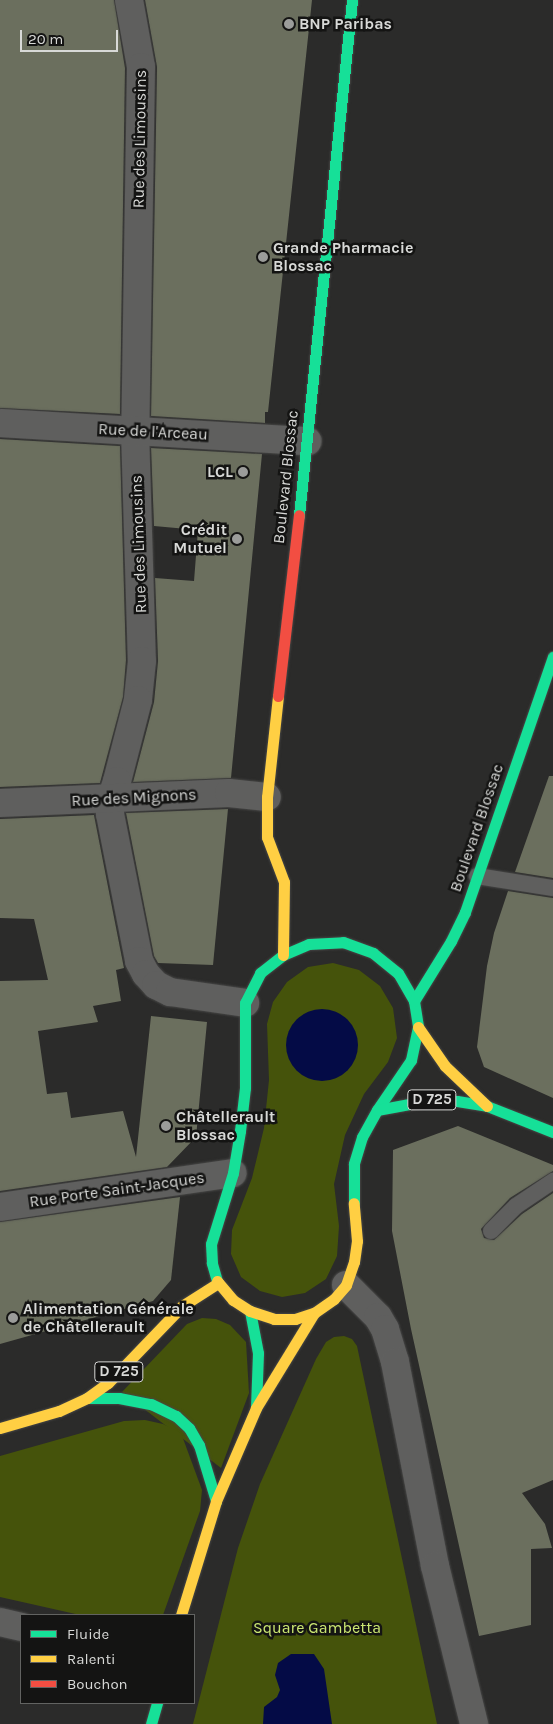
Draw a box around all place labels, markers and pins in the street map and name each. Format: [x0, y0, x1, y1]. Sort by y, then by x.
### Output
place label: BNP Paribas [299, 14, 392, 34]
marker: BNP Paribas [283, 18, 295, 30]
place label: Grande Pharmacie Blossac [273, 238, 413, 276]
marker: Grande Pharmacie Blossac [257, 251, 269, 263]
place label: LCL [207, 462, 233, 482]
marker: LCL [237, 466, 249, 478]
place label: Crédit Mutuel [173, 520, 227, 558]
marker: Crédit Mutuel [231, 533, 243, 545]
place label: Châtellerault Blossac [176, 1107, 275, 1145]
marker: Châtellerault Blossac [160, 1120, 172, 1132]
place label: Alimentation Générale de Châtellerault [23, 1299, 194, 1337]
marker: Alimentation Générale de Châtellerault [7, 1312, 19, 1324]

